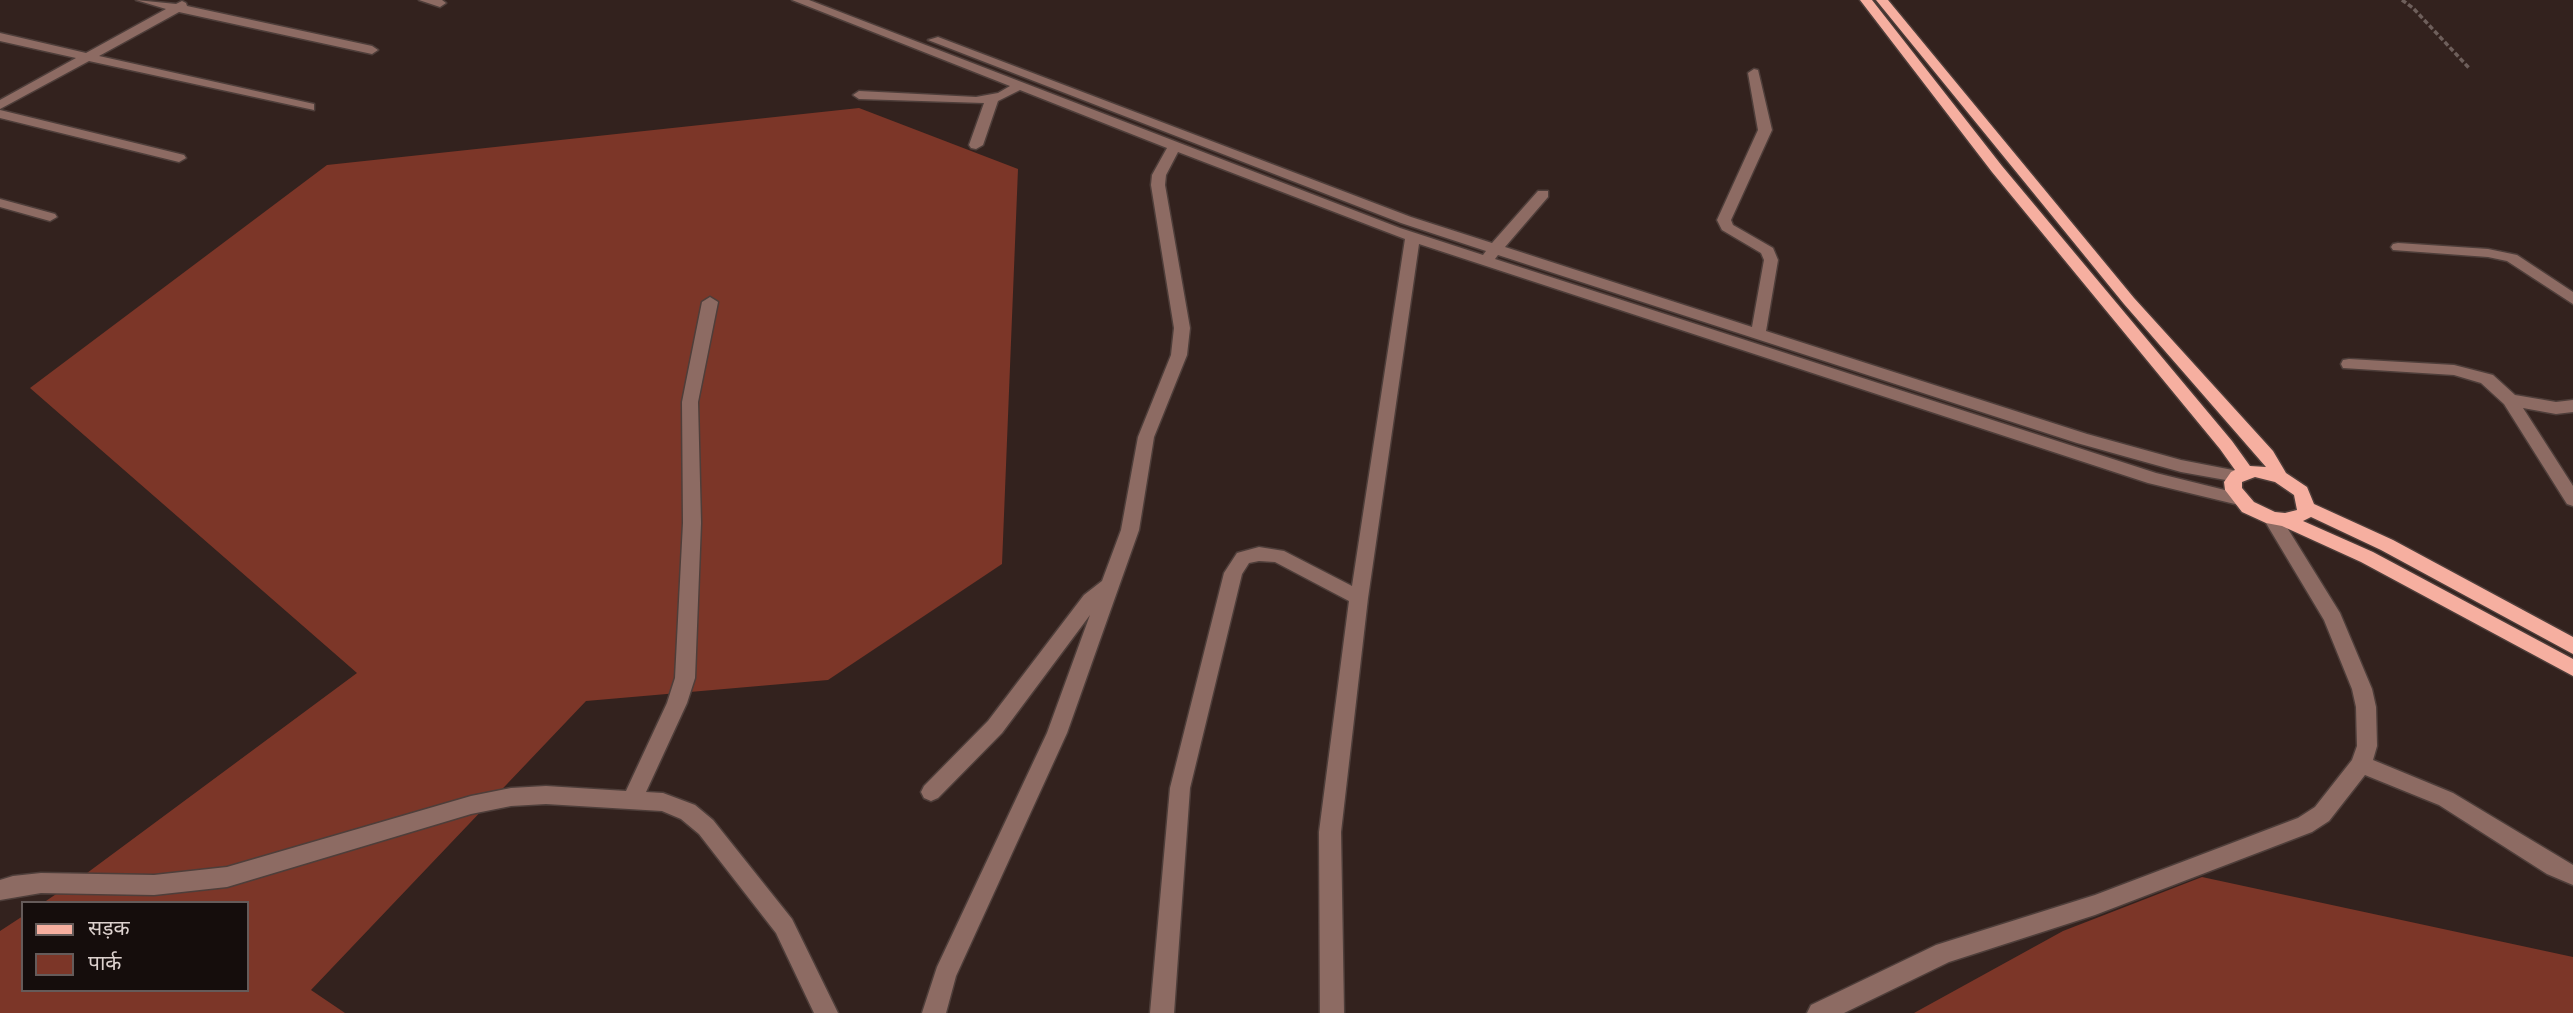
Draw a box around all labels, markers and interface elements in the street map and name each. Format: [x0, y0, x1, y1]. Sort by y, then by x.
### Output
legend [21, 901, 248, 992]
text: सड़क [88, 915, 130, 940]
text: पार्क [88, 950, 122, 975]

